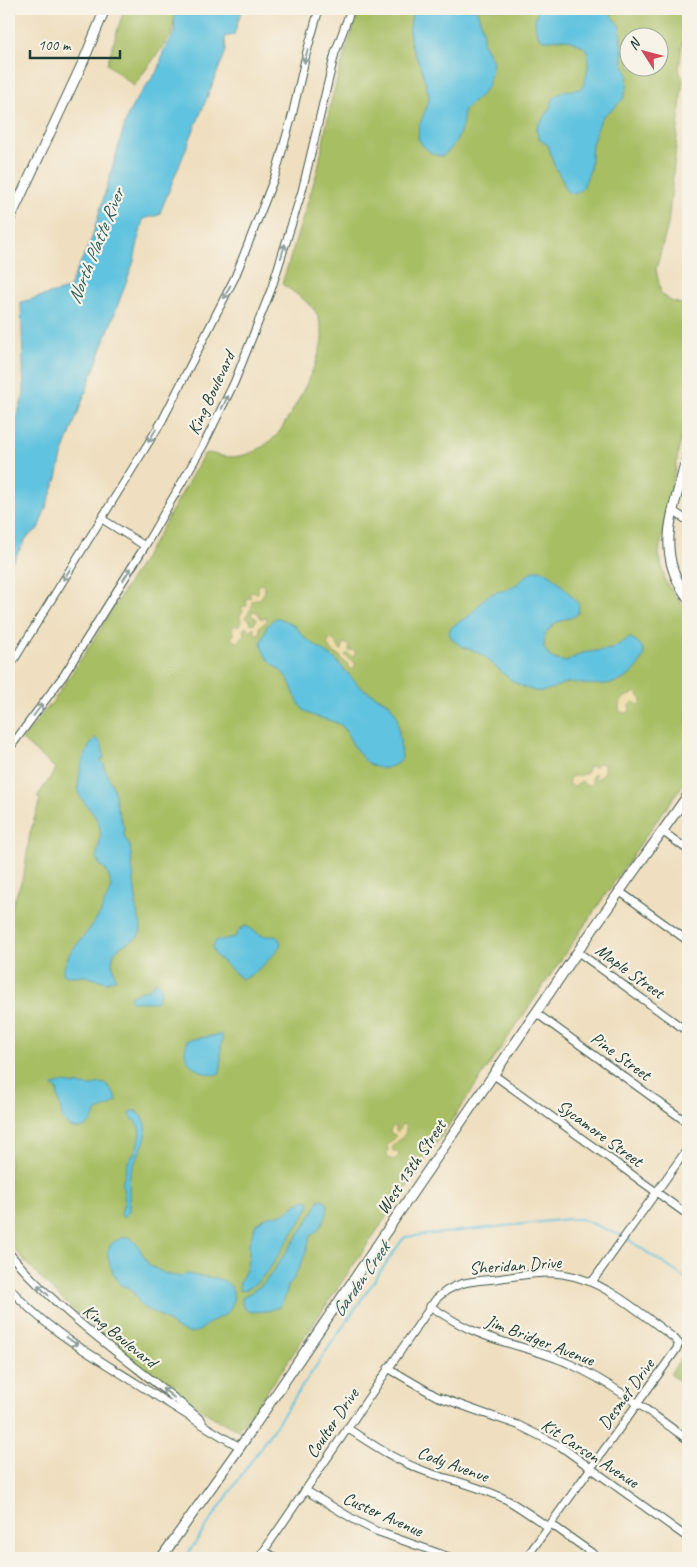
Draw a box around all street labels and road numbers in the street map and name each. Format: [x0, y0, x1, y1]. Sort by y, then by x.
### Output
street label: King Boulevard [182, 345, 241, 438]
street label: Maple Street [591, 939, 670, 1005]
street label: Pine Street [587, 1027, 657, 1086]
street label: Sycamore Street [553, 1094, 649, 1173]
street label: West 13th Street [371, 1114, 452, 1218]
street label: Sheridan Drive [468, 1251, 563, 1279]
street label: King Boulevard [78, 1299, 164, 1374]
street label: Jim Bridger Avenue [482, 1309, 598, 1371]
street label: Desmet Drive [593, 1353, 660, 1434]
street label: Coulter Drive [301, 1383, 364, 1462]
street label: Kit Carson Avenue [537, 1413, 644, 1493]
street label: Cody Avenue [415, 1441, 493, 1487]
street label: Custer Avenue [340, 1487, 427, 1542]

